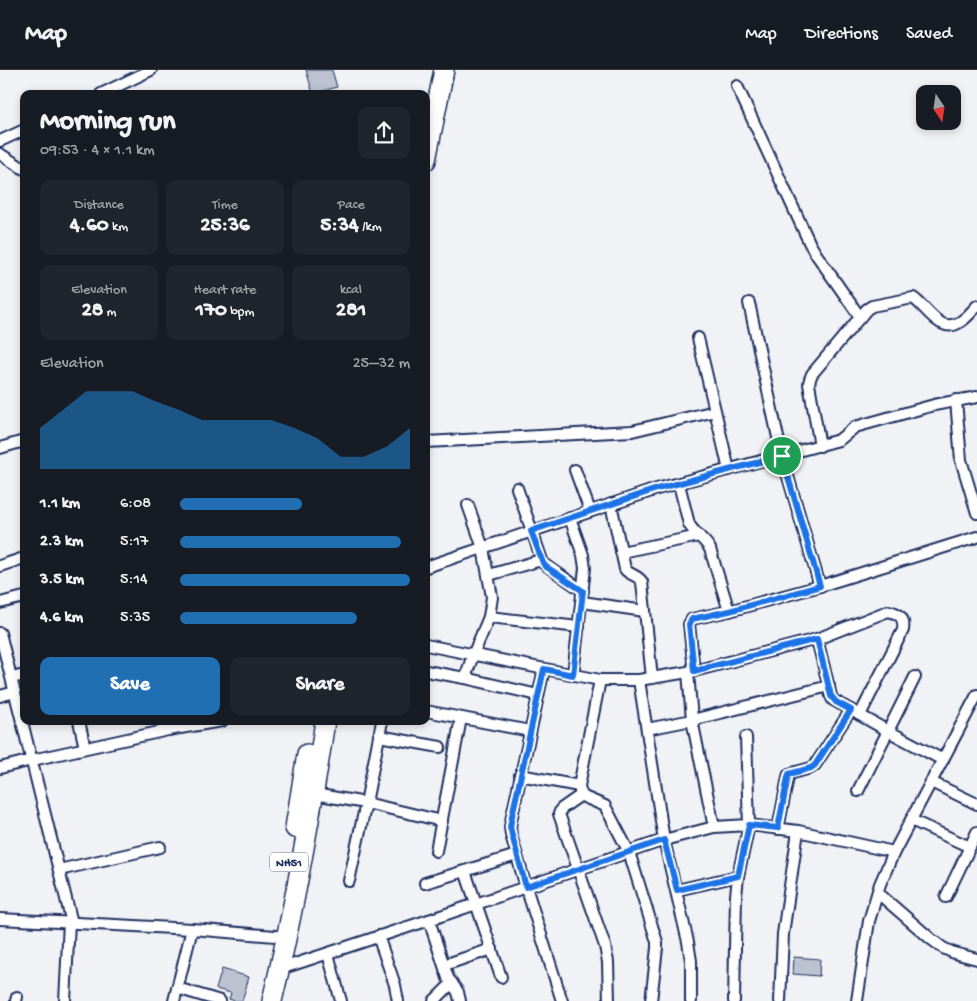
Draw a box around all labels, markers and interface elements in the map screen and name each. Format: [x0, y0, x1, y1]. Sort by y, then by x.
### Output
text: Map [25, 20, 67, 49]
text: Map [745, 24, 777, 45]
text: Directions [805, 24, 878, 45]
text: Saved [906, 24, 952, 45]
north arrow [916, 85, 961, 130]
map controls [916, 85, 961, 130]
text: Morning run [40, 106, 175, 139]
button: share [358, 107, 410, 159]
text: 09:53 · 4 × 1.1 km [40, 142, 155, 161]
text: Distance [74, 197, 124, 214]
text: Time [212, 197, 238, 214]
text: Pace [337, 197, 365, 214]
text: 4.60 [70, 214, 109, 239]
text: 25:36 [200, 214, 250, 239]
text: 5:34 [320, 214, 359, 239]
text: km [109, 219, 128, 236]
text: /km [359, 219, 382, 236]
text: Elevation [71, 282, 127, 299]
text: Heart rate [194, 282, 256, 299]
text: kcal [340, 282, 362, 299]
text: 28 [81, 299, 103, 324]
text: 170 [196, 299, 227, 324]
text: 281 [336, 299, 366, 324]
text: m [103, 304, 117, 321]
text: bpm [227, 304, 254, 321]
text: Elevation [40, 355, 104, 374]
text: 25–32 m [353, 355, 410, 374]
pin [761, 435, 803, 477]
icon: arrive [768, 442, 796, 470]
text: 1.1 km [40, 495, 80, 514]
text: 6:08 [120, 495, 151, 514]
text: 2.3 km [40, 533, 83, 552]
text: 5:17 [120, 533, 148, 552]
text: 3.5 km [40, 571, 84, 590]
text: 5:14 [120, 571, 147, 590]
text: 4.6 km [40, 609, 83, 628]
text: 5:35 [120, 609, 150, 628]
button: Save [40, 657, 220, 715]
button: Share [230, 657, 410, 715]
road number: NH51 [270, 852, 308, 872]

